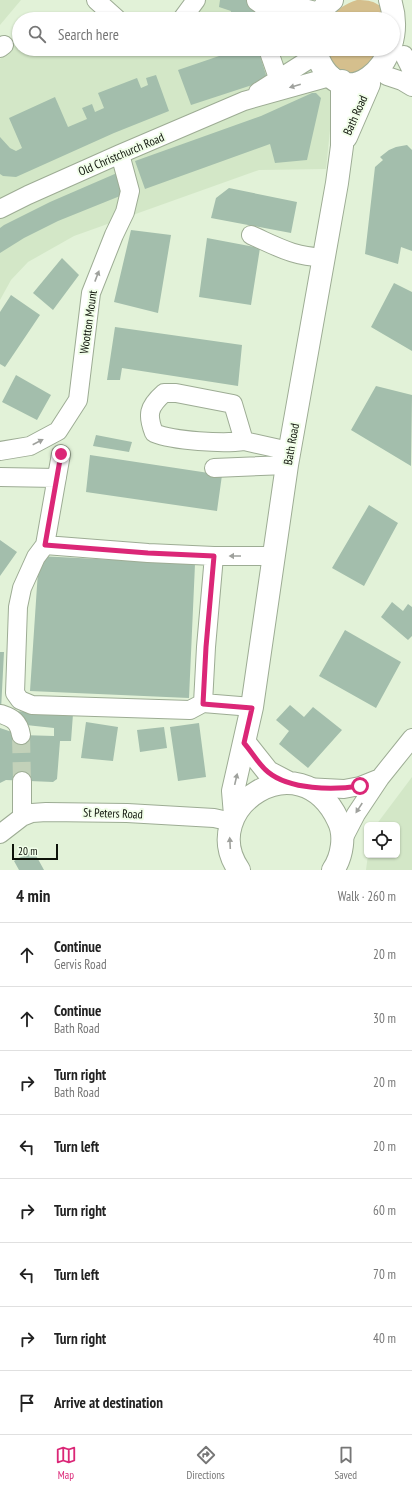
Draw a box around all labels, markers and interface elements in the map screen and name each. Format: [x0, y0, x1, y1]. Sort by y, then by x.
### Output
search box [12, 12, 400, 56]
icon: search [26, 23, 48, 45]
text: Search here [58, 25, 119, 44]
one-way arrow [289, 83, 301, 89]
street label: Bath Road [340, 93, 370, 137]
street label: Old Christchurch Road [76, 129, 166, 179]
one-way arrow [95, 270, 101, 282]
street label: Wootton Mount [76, 289, 100, 355]
street label: Bath Road [280, 422, 302, 466]
one-way arrow [32, 438, 43, 445]
route end [52, 445, 70, 463]
one-way arrow [228, 553, 241, 559]
one-way arrow [233, 773, 239, 785]
route start [351, 777, 369, 795]
one-way arrow [356, 803, 363, 814]
street label: St Peters Road [83, 804, 143, 822]
map controls [364, 822, 400, 858]
button: locate [364, 822, 400, 858]
one-way arrow [226, 837, 233, 849]
scale bar [12, 842, 58, 861]
text: 20 m [18, 844, 37, 858]
text: 4 min [16, 885, 50, 907]
text: Walk · 260 m [338, 888, 396, 905]
text: Continue [54, 937, 101, 956]
icon: ahead [16, 944, 38, 966]
text: 20 m [373, 946, 396, 963]
text: Gervis Road [54, 956, 107, 973]
text: Continue [54, 1001, 101, 1020]
icon: ahead [16, 1008, 38, 1030]
text: 30 m [373, 1010, 396, 1027]
text: Bath Road [54, 1020, 100, 1037]
text: Turn right [54, 1065, 106, 1084]
icon: right [16, 1072, 38, 1094]
text: 20 m [373, 1074, 396, 1091]
text: Bath Road [54, 1084, 100, 1101]
icon: left [16, 1136, 38, 1158]
text: Turn left [54, 1137, 99, 1156]
text: 20 m [373, 1138, 396, 1155]
icon: right [16, 1200, 38, 1222]
text: Turn right [54, 1201, 106, 1220]
text: 60 m [373, 1202, 396, 1219]
icon: left [16, 1264, 38, 1286]
text: Turn left [54, 1265, 99, 1284]
text: 70 m [373, 1266, 396, 1283]
icon: right [16, 1328, 38, 1350]
text: Turn right [54, 1329, 106, 1348]
text: 40 m [373, 1330, 396, 1347]
icon: arrive [16, 1392, 38, 1414]
text: Arrive at destination [54, 1393, 163, 1412]
tab: Map [55, 1444, 77, 1482]
tab: Directions [187, 1444, 225, 1482]
tab: Saved [334, 1444, 357, 1482]

